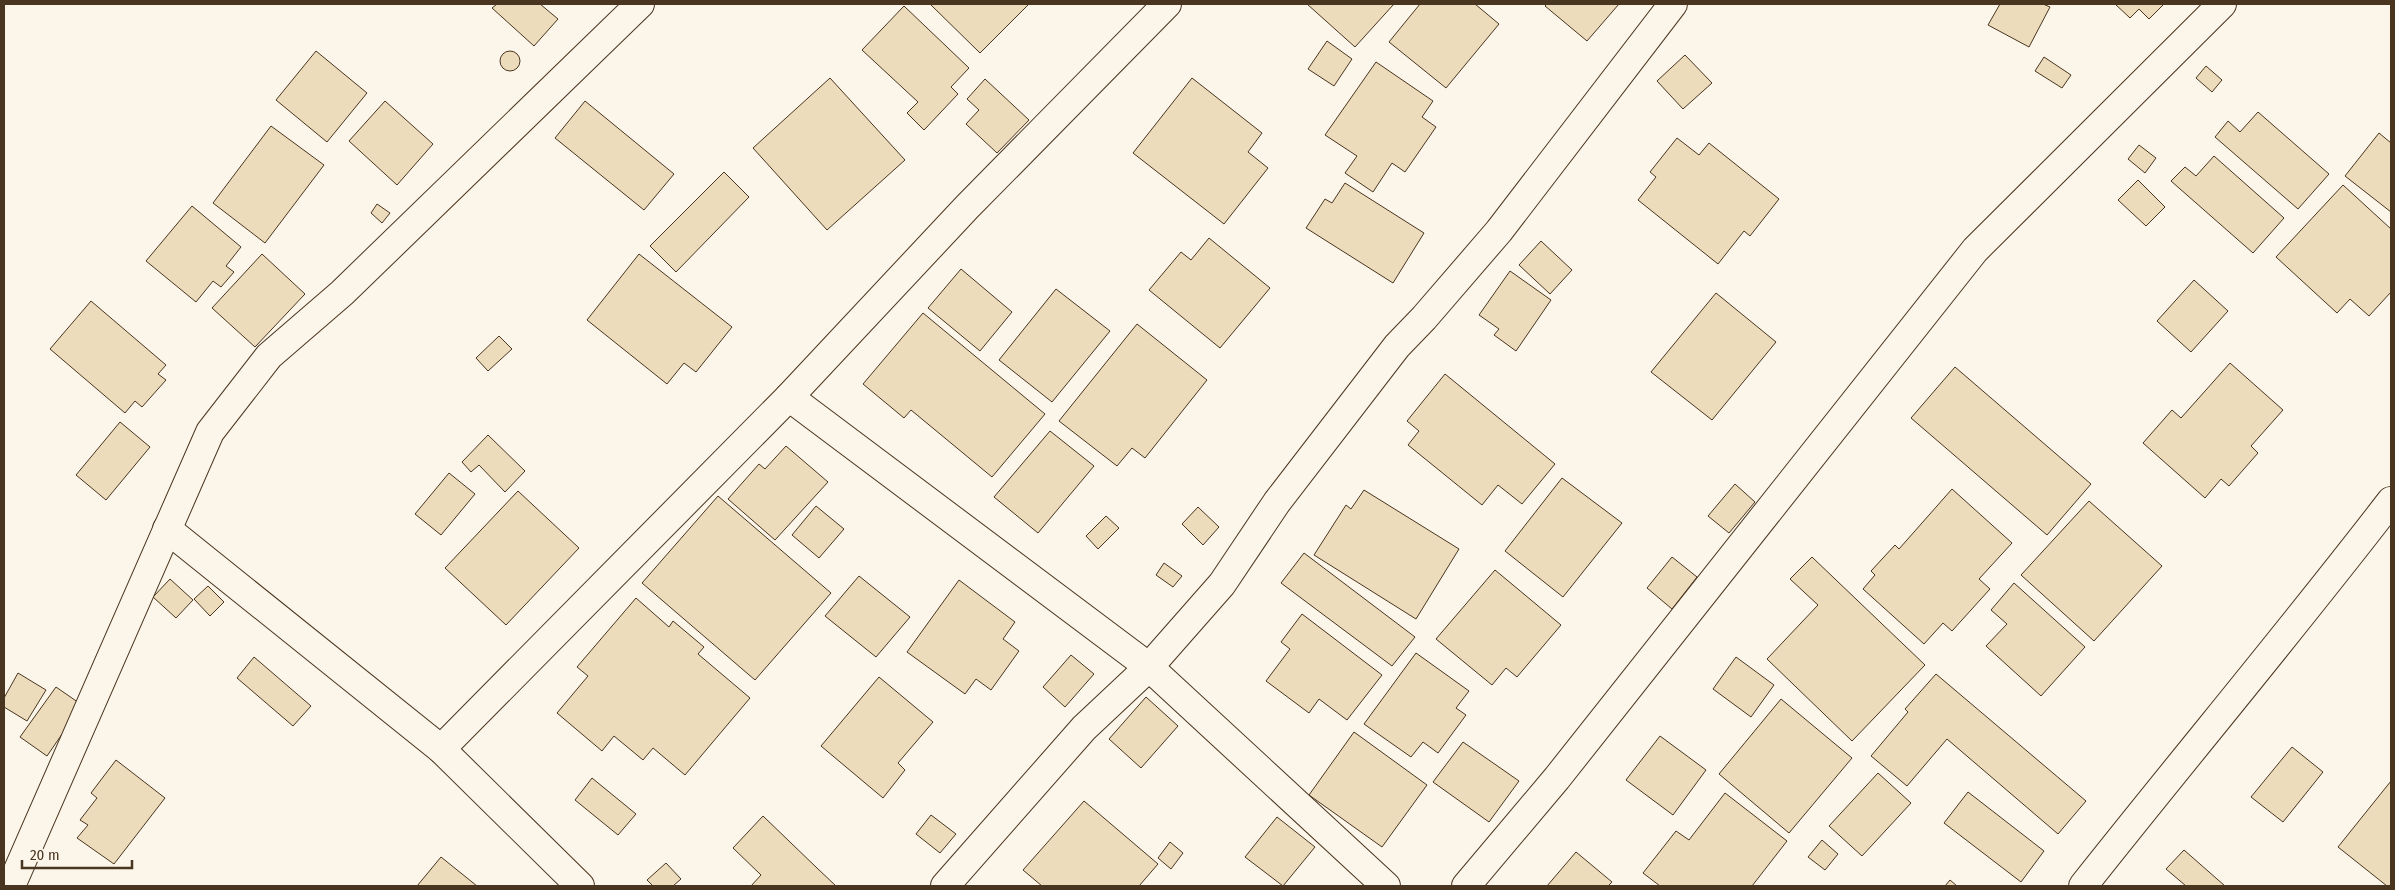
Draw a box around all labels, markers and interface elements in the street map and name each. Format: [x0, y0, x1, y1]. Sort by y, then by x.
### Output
scale bar [22, 838, 132, 870]
text: 20 m [30, 846, 60, 864]

